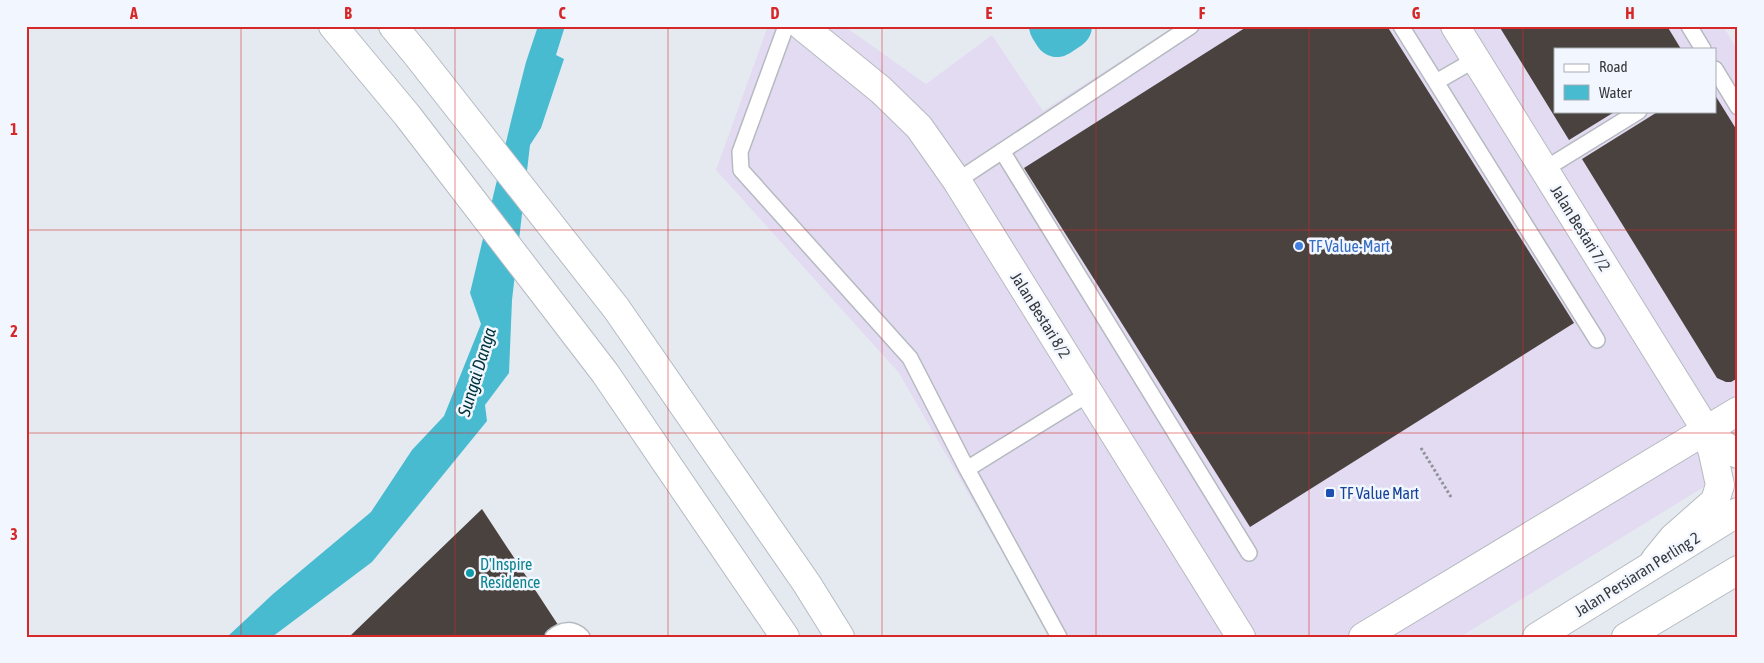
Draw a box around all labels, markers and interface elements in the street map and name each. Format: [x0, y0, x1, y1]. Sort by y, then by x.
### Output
text: A [129, 4, 138, 22]
text: B [344, 4, 352, 22]
text: C [558, 4, 566, 22]
text: D [771, 4, 780, 22]
text: E [986, 4, 993, 22]
text: F [1199, 4, 1206, 22]
text: G [1412, 4, 1421, 22]
text: H [1625, 4, 1635, 22]
legend [1554, 48, 1716, 112]
text: Road [1599, 58, 1628, 75]
text: Water [1599, 84, 1632, 101]
text: 1 [10, 120, 18, 138]
street label: Jalan Bestari 7/2 [1547, 182, 1615, 274]
place label: TF Value-Mart [1309, 237, 1390, 255]
marker: TF Value-Mart [1293, 240, 1305, 252]
street label: Jalan Bestari 8/2 [1007, 269, 1075, 361]
text: 2 [10, 322, 18, 340]
water label: Sungai Danga [453, 324, 500, 420]
place label: TF Value Mart [1340, 484, 1420, 502]
marker: TF Value Mart [1324, 487, 1336, 499]
text: 3 [10, 525, 18, 543]
street label: Jalan Persiaran Perling 2 [1571, 528, 1704, 621]
place label: D'Inspire Residence [480, 555, 540, 591]
marker: D'Inspire Residence [464, 567, 476, 579]

